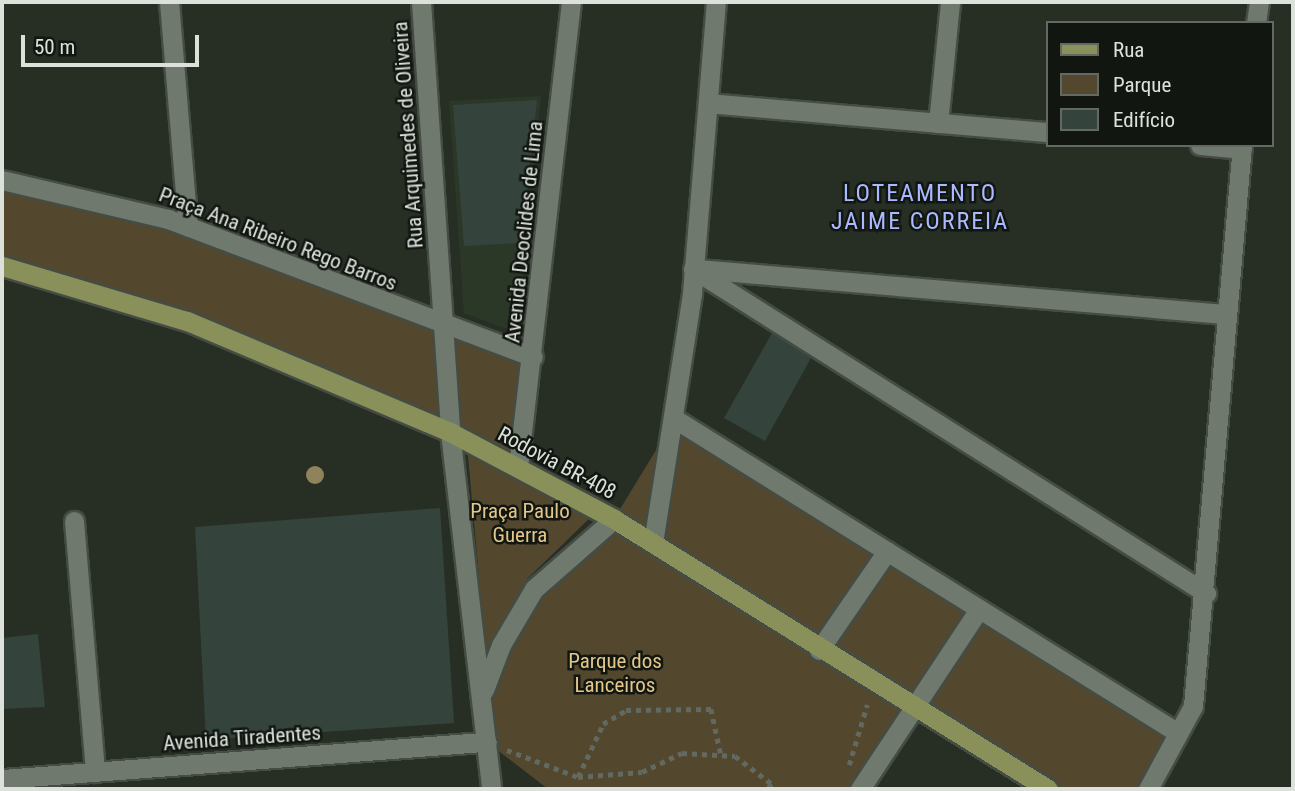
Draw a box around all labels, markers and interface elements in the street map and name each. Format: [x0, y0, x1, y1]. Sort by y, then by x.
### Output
scale bar [24, 21, 203, 65]
street label: Rua Arquimedes de Oliveira [388, 21, 428, 249]
legend [1046, 21, 1274, 147]
text: 50 m [34, 35, 75, 59]
text: Rua [1113, 38, 1144, 62]
text: Parque [1113, 73, 1171, 97]
text: Edifício [1113, 108, 1175, 132]
street label: Avenida Deoclides de Lima [500, 120, 548, 344]
district label: LOTEAMENTO JAIME CORREIA [833, 180, 1007, 236]
street label: Praça Ana Ribeiro Rego Barros [155, 182, 401, 296]
street label: Rodovia BR-408 [494, 421, 620, 505]
park label: Praça Paulo Guerra [470, 498, 570, 548]
park label: Parque dos Lanceiros [568, 648, 662, 698]
street label: Avenida Tiradentes [162, 720, 322, 756]

